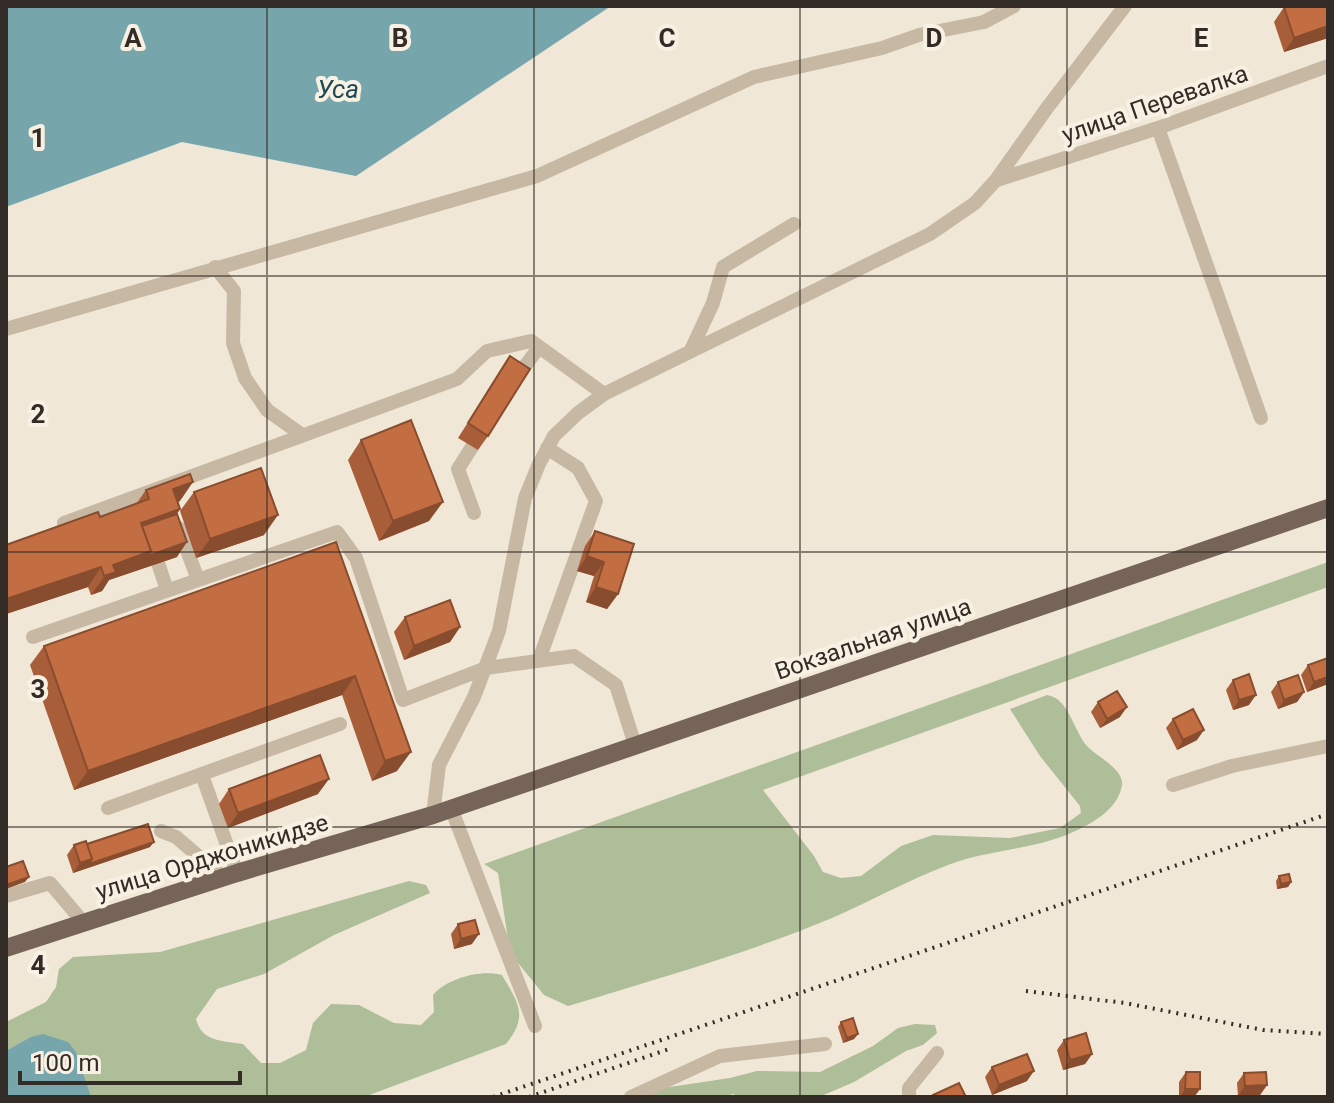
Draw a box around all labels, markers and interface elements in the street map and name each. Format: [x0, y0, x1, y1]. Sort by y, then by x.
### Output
text: A [124, 23, 142, 53]
text: B [392, 23, 408, 53]
text: C [658, 23, 676, 53]
text: D [926, 23, 942, 53]
text: E [1194, 23, 1209, 53]
street label: улица Перевалка [1058, 59, 1252, 149]
water label: Уса [317, 74, 359, 104]
text: 1 [31, 123, 45, 153]
text: 2 [31, 399, 45, 429]
street label: Вокзальная улица [771, 592, 975, 686]
text: 3 [31, 674, 45, 704]
street label: улица Орджоникидзе [92, 808, 332, 906]
text: 4 [31, 950, 46, 980]
scale bar [20, 1035, 240, 1085]
text: 100 m [32, 1049, 99, 1077]

